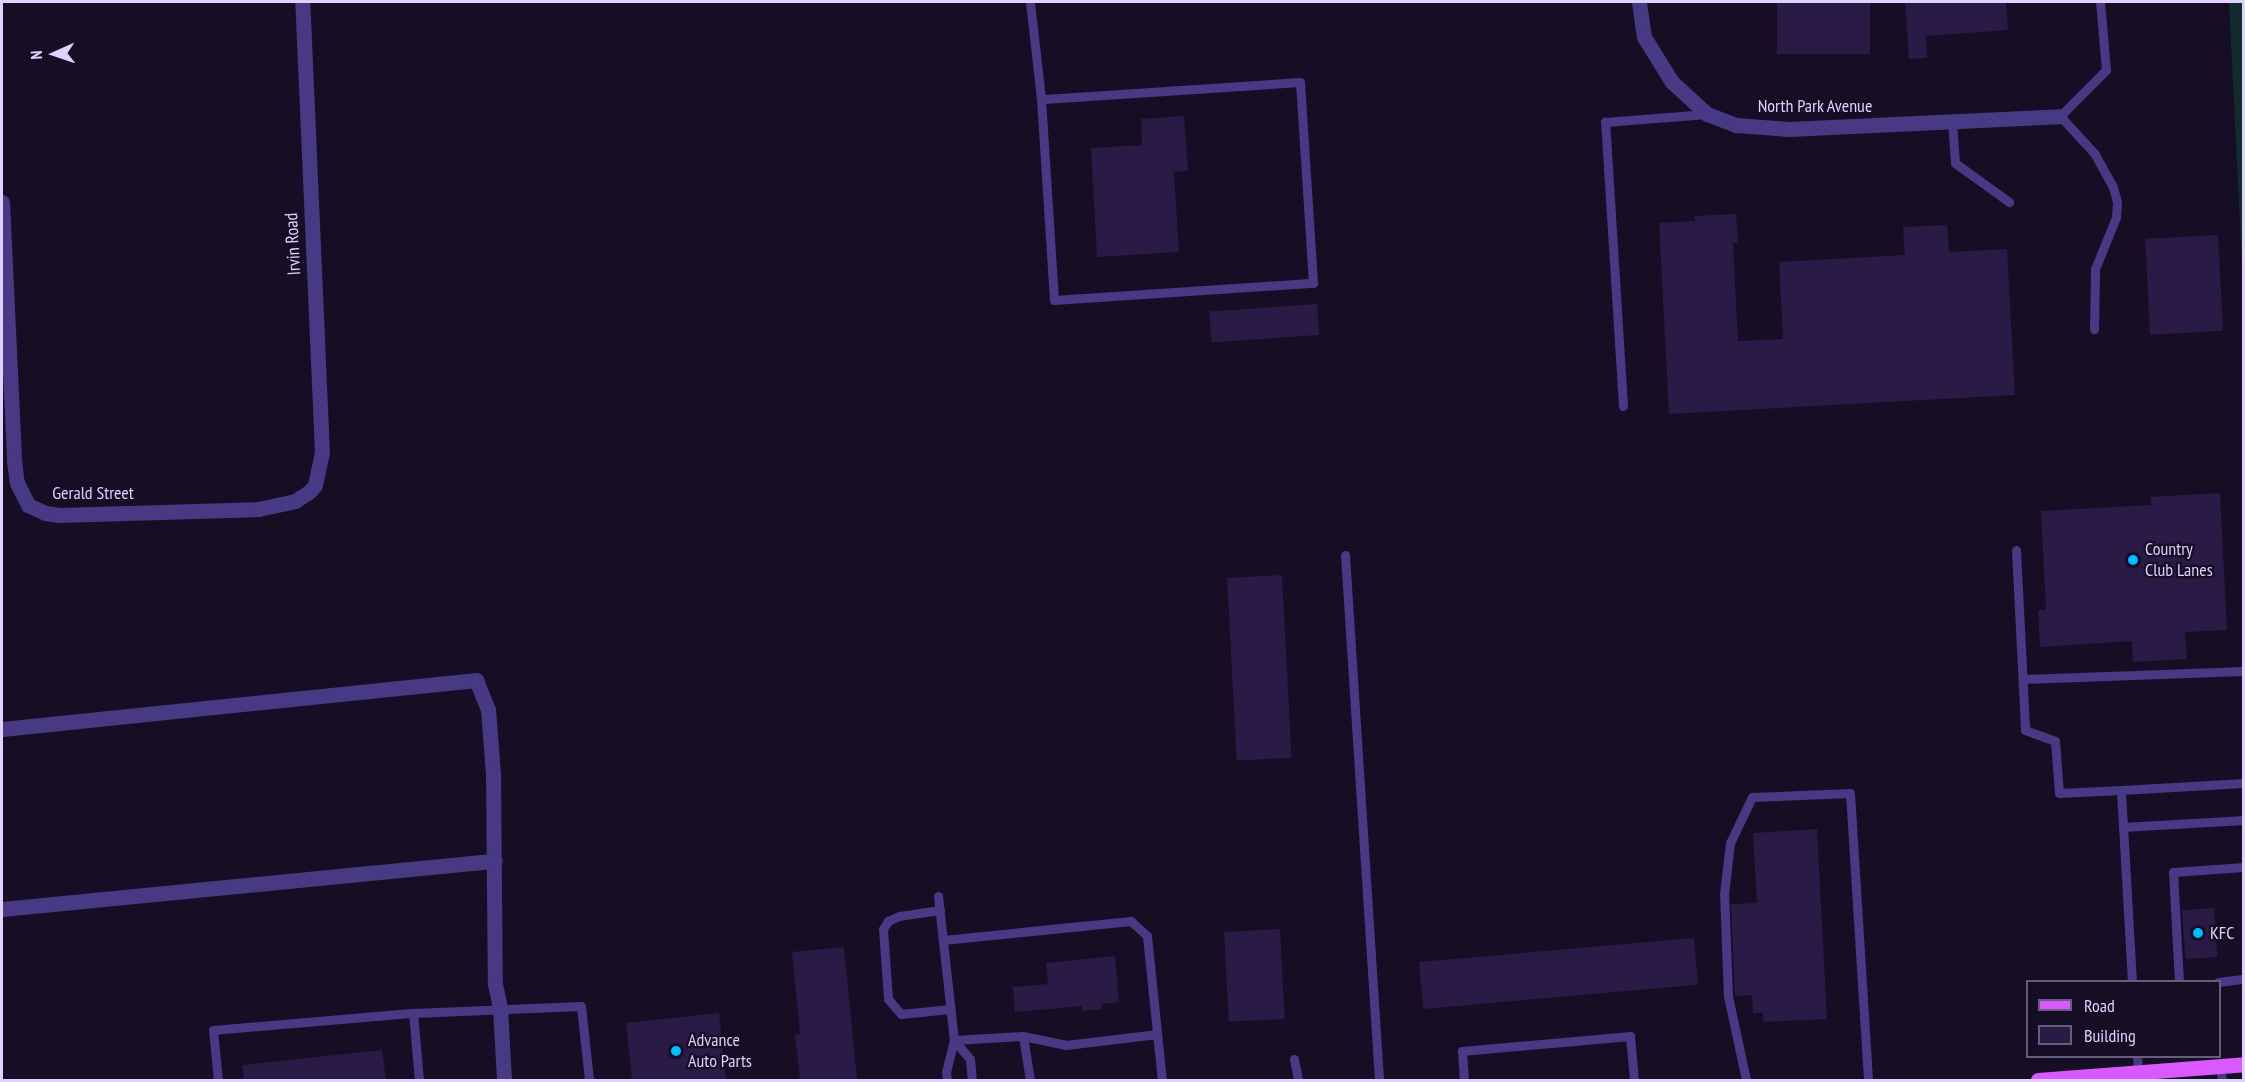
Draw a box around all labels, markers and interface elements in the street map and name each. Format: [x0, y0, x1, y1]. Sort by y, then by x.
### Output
north arrow [24, 24, 84, 84]
text: N [26, 50, 46, 60]
street label: North Park Avenue [1757, 95, 1873, 117]
street label: Irvin Road [281, 212, 305, 276]
street label: Gerald Street [52, 482, 134, 504]
place label: Country Club Lanes [2145, 539, 2213, 582]
marker: Country Club Lanes [2126, 553, 2140, 567]
place label: KFC [2210, 922, 2235, 944]
marker: KFC [2191, 926, 2205, 940]
legend [2026, 980, 2221, 1058]
text: Road [2084, 994, 2115, 1017]
text: Building [2084, 1024, 2136, 1047]
place label: Advance Auto Parts [688, 1030, 752, 1072]
marker: Advance Auto Parts [669, 1044, 683, 1058]

